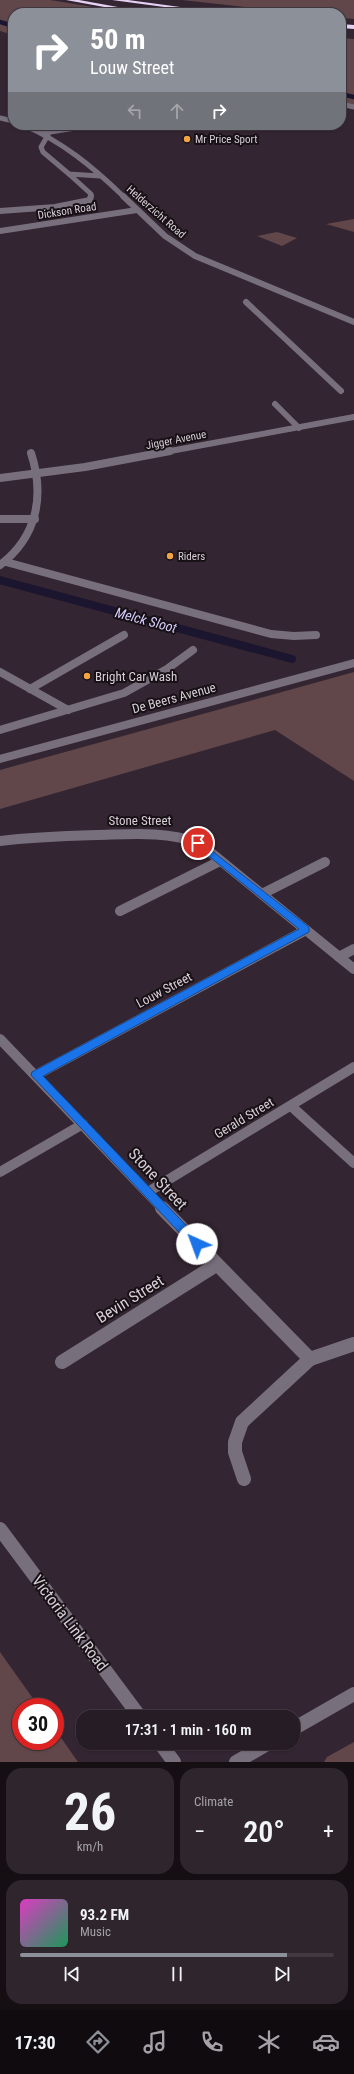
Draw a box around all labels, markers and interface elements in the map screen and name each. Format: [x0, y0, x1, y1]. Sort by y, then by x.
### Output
text: 50 m [90, 23, 146, 56]
icon: right [24, 24, 76, 76]
text: Louw Street [90, 57, 174, 78]
icon: left [124, 100, 146, 122]
icon: ahead [166, 100, 188, 122]
icon: right [208, 100, 230, 122]
place label: Mr Price Sport [195, 133, 257, 146]
marker: Mr Price Sport [182, 134, 192, 144]
street label: Helderzicht Road [124, 183, 188, 241]
street label: Dickson Road [37, 200, 97, 222]
street label: Jigger Avenue [145, 428, 207, 452]
place label: Riders [178, 550, 205, 563]
marker: Riders [165, 551, 175, 561]
water label: Melck Sloot [113, 604, 180, 636]
place label: Bright Car Wash [95, 669, 177, 684]
marker: Bright Car Wash [82, 671, 92, 681]
street label: De Beers Avenue [130, 680, 218, 716]
street label: Stone Street [109, 813, 172, 828]
pin [181, 826, 215, 860]
icon: arrive [187, 832, 209, 854]
street label: Louw Street [134, 969, 195, 1011]
street label: Gerald Street [212, 1094, 277, 1142]
street label: Stone Street [125, 1144, 191, 1214]
position arrow [176, 1223, 218, 1265]
street label: Bevin Street [93, 1271, 167, 1327]
street label: Victoria Link Road [28, 1572, 112, 1674]
speed limit sign: 30 [12, 1698, 64, 1750]
text: 17:31 · 1 min · 160 m [125, 1721, 251, 1739]
text: 26 [64, 1782, 116, 1843]
text: Climate [194, 1794, 233, 1809]
text: 20° [243, 1814, 285, 1849]
text: − [194, 1819, 205, 1844]
text: + [323, 1819, 334, 1844]
text: km/h [77, 1839, 103, 1854]
text: 93.2 FM [80, 1906, 129, 1924]
text: Music [80, 1924, 111, 1939]
icon: previous [61, 1963, 83, 1985]
icon: pause [166, 1963, 188, 1985]
icon: next [271, 1963, 293, 1985]
icon: directions [84, 2028, 112, 2056]
icon: music [141, 2028, 169, 2056]
icon: phone [198, 2028, 226, 2056]
icon: climate [255, 2028, 283, 2056]
icon: car [312, 2028, 340, 2056]
text: 17:30 [14, 2032, 56, 2053]

